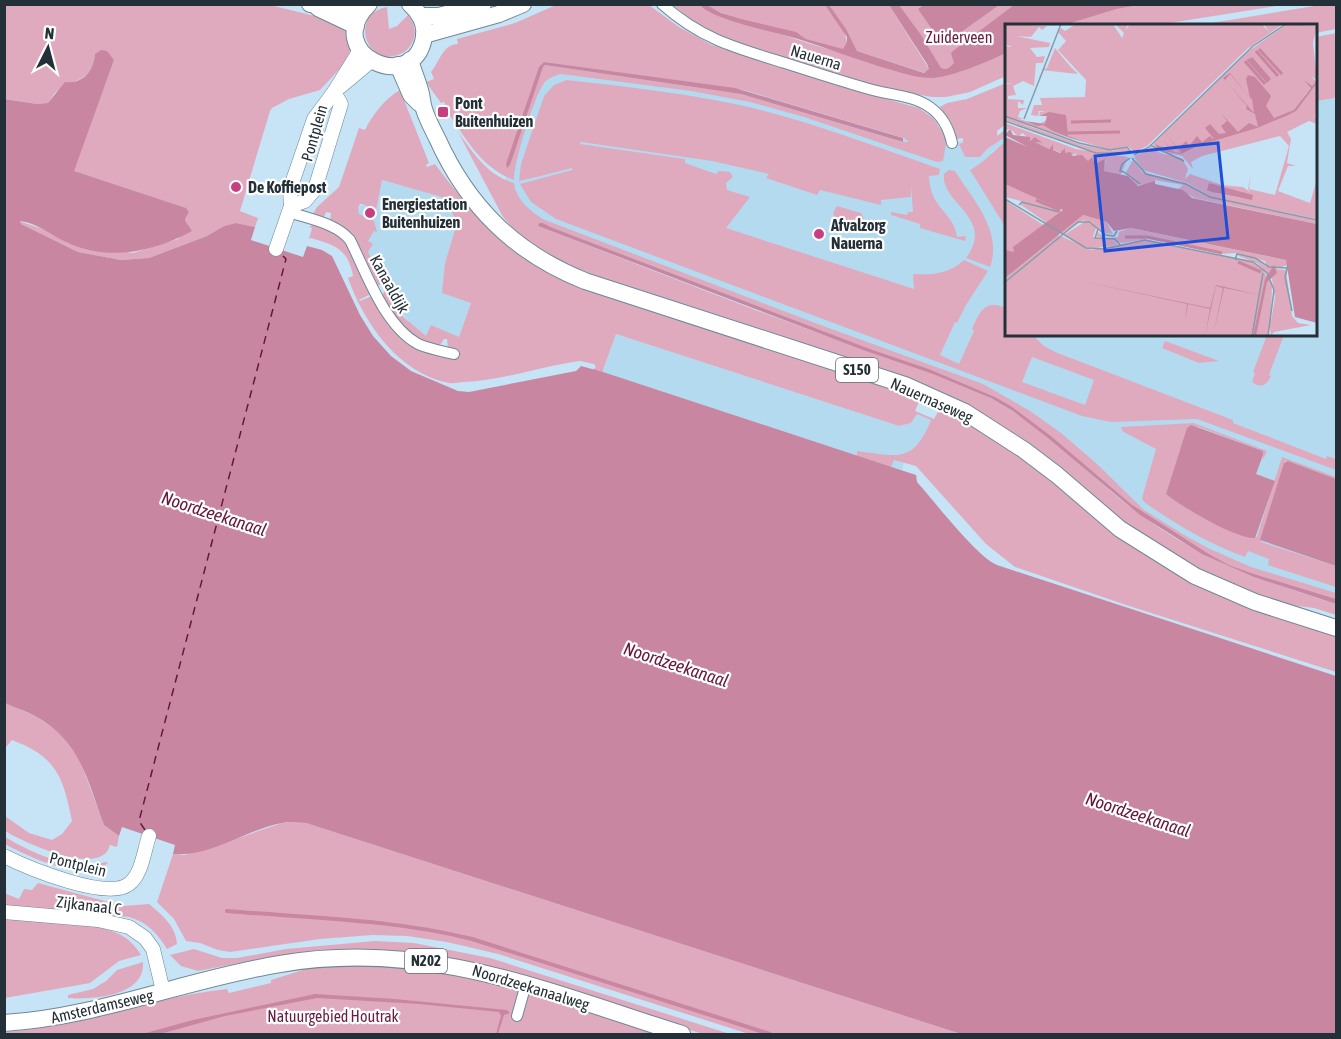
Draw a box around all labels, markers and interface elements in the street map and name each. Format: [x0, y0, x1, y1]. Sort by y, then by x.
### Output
north arrow [18, 18, 78, 78]
text: N [44, 24, 55, 43]
inset map [1005, 24, 1317, 336]
park label: Zuiderveen [926, 28, 992, 46]
street label: Nauerna [789, 41, 843, 73]
place label: Pont Buitenhuizen [455, 94, 533, 130]
street label: Pontplein [297, 103, 332, 164]
marker: Pont Buitenhuizen [436, 105, 450, 119]
place label: De Koffiepost [248, 178, 327, 196]
marker: De Koffiepost [229, 180, 243, 194]
place label: Energiestation Buitenhuizen [382, 195, 467, 231]
marker: Energiestation Buitenhuizen [363, 206, 377, 220]
place label: Afvalzorg Nauerna [830, 216, 886, 252]
marker: Afvalzorg Nauerna [812, 227, 826, 241]
street label: Kanaaldijk [366, 252, 413, 317]
road number: S150 [836, 358, 878, 382]
street label: Nauernaseweg [888, 374, 976, 427]
water label: Noordzeekanaal [159, 487, 269, 540]
water label: Noordzeekanaal [621, 638, 731, 691]
water label: Noordzeekanaal [1083, 788, 1193, 841]
street label: Pontplein [47, 848, 108, 881]
street label: Zijkanaal C [55, 892, 123, 919]
road number: N202 [405, 949, 447, 973]
street label: Noordzeekanaalweg [470, 961, 592, 1014]
street label: Amsterdamseweg [49, 985, 155, 1027]
park label: Natuurgebied Houtrak [267, 1007, 399, 1026]

